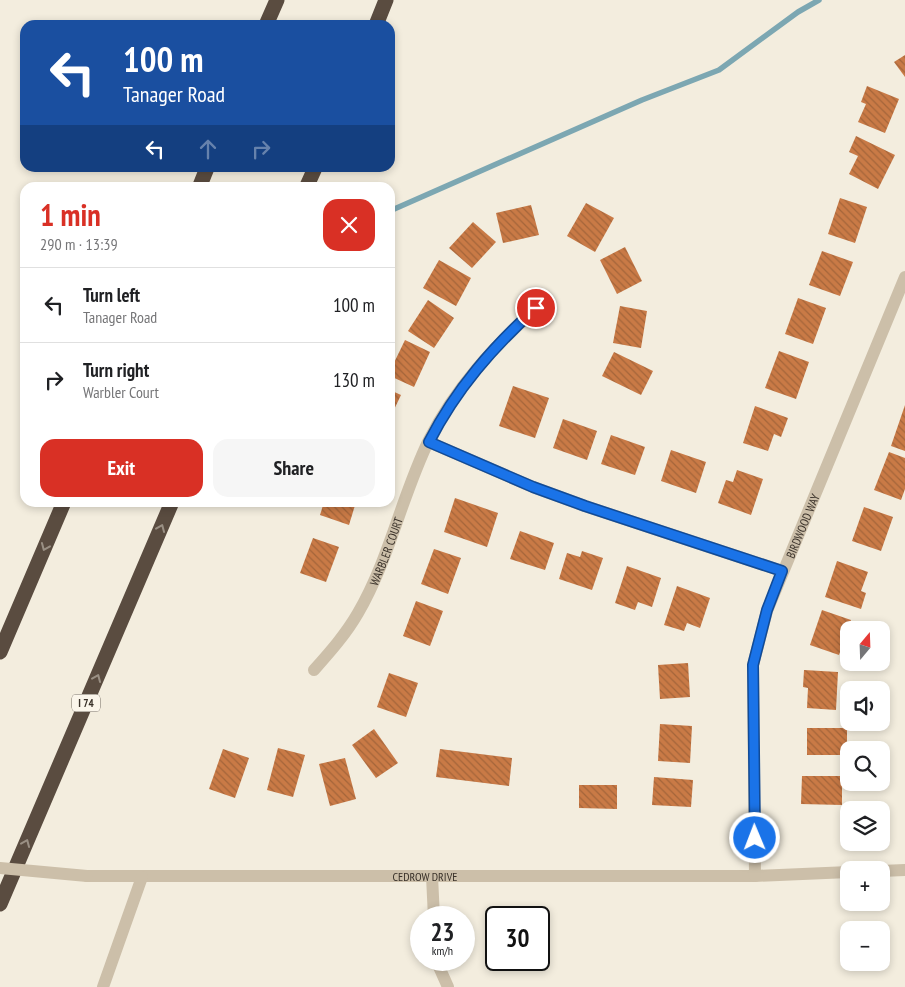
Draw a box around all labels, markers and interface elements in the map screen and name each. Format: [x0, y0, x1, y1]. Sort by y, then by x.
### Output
text: 100 m [123, 36, 204, 82]
icon: left [40, 40, 105, 105]
text: Tanager Road [123, 80, 225, 108]
icon: left [141, 135, 169, 163]
icon: ahead [194, 135, 222, 163]
icon: right [247, 135, 275, 163]
text: 1 min [40, 195, 101, 234]
button: close [323, 199, 375, 251]
text: 290 m · 13:39 [40, 234, 118, 254]
text: Turn left [83, 283, 140, 307]
pin [515, 287, 557, 329]
icon: left [40, 291, 68, 319]
text: 100 m [333, 293, 375, 317]
icon: arrive [522, 294, 550, 322]
text: Tanager Road [83, 307, 157, 327]
text: Turn right [83, 358, 149, 382]
icon: right [40, 366, 68, 394]
text: 130 m [333, 368, 375, 392]
text: Warbler Court [83, 382, 159, 402]
button: Exit [40, 439, 203, 497]
button: Share [213, 439, 375, 497]
street label: BIRDWOOD WAY [782, 491, 822, 560]
street label: WARBLER COURT [366, 514, 406, 588]
one-way arrow [154, 524, 165, 533]
one-way arrow [40, 542, 51, 551]
north arrow [840, 621, 890, 671]
map controls [840, 621, 890, 971]
one-way arrow [90, 674, 101, 683]
button: sound [840, 681, 890, 731]
road number: I 74 [72, 694, 100, 711]
button: search [840, 741, 890, 791]
button: layers [840, 801, 890, 851]
position arrow [728, 811, 780, 863]
one-way arrow [20, 839, 30, 848]
button: + [840, 861, 890, 911]
street label: CEDROW DRIVE [393, 869, 457, 884]
speed limit sign: 30 [485, 906, 550, 971]
text: 23 [431, 916, 454, 948]
button: − [840, 921, 890, 971]
text: km/h [432, 943, 453, 958]

